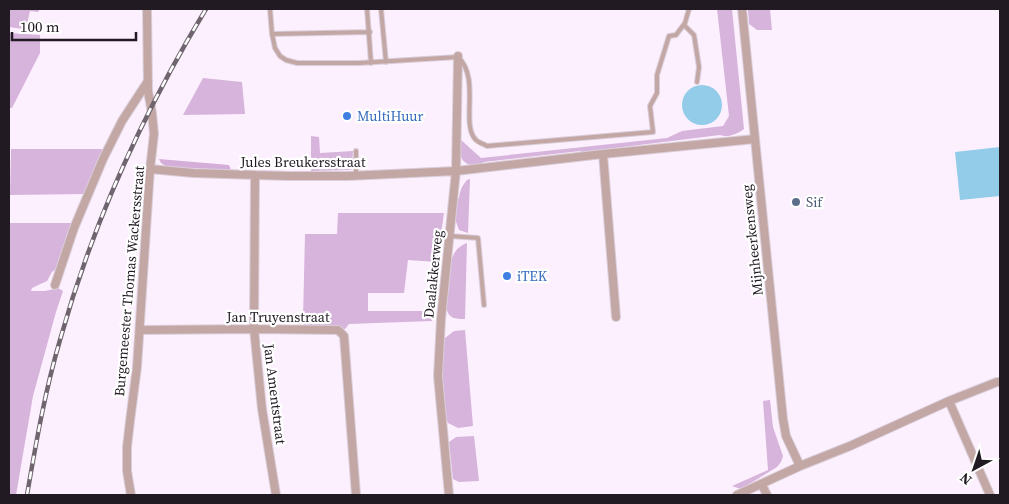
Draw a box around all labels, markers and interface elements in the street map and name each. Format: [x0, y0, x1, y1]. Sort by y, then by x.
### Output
scale bar [12, 10, 136, 42]
text: 100 m [20, 16, 60, 37]
place label: MultiHuur [357, 106, 423, 126]
marker: MultiHuur [341, 110, 353, 122]
street label: Jules Breukersstraat [239, 152, 366, 172]
street label: Burgemeester Thomas Wackersstraat [109, 164, 149, 397]
street label: Mijnheerkensweg [736, 184, 768, 296]
place label: Sif [806, 192, 823, 212]
marker: Sif [790, 196, 802, 208]
street label: Daalakkerweg [418, 229, 448, 319]
place label: iTEK [517, 266, 548, 286]
marker: iTEK [501, 270, 513, 282]
street label: Jan Truyenstraat [226, 307, 330, 327]
street label: Jan Amentstraat [259, 342, 291, 446]
north arrow [949, 444, 999, 494]
text: N [955, 468, 976, 490]

